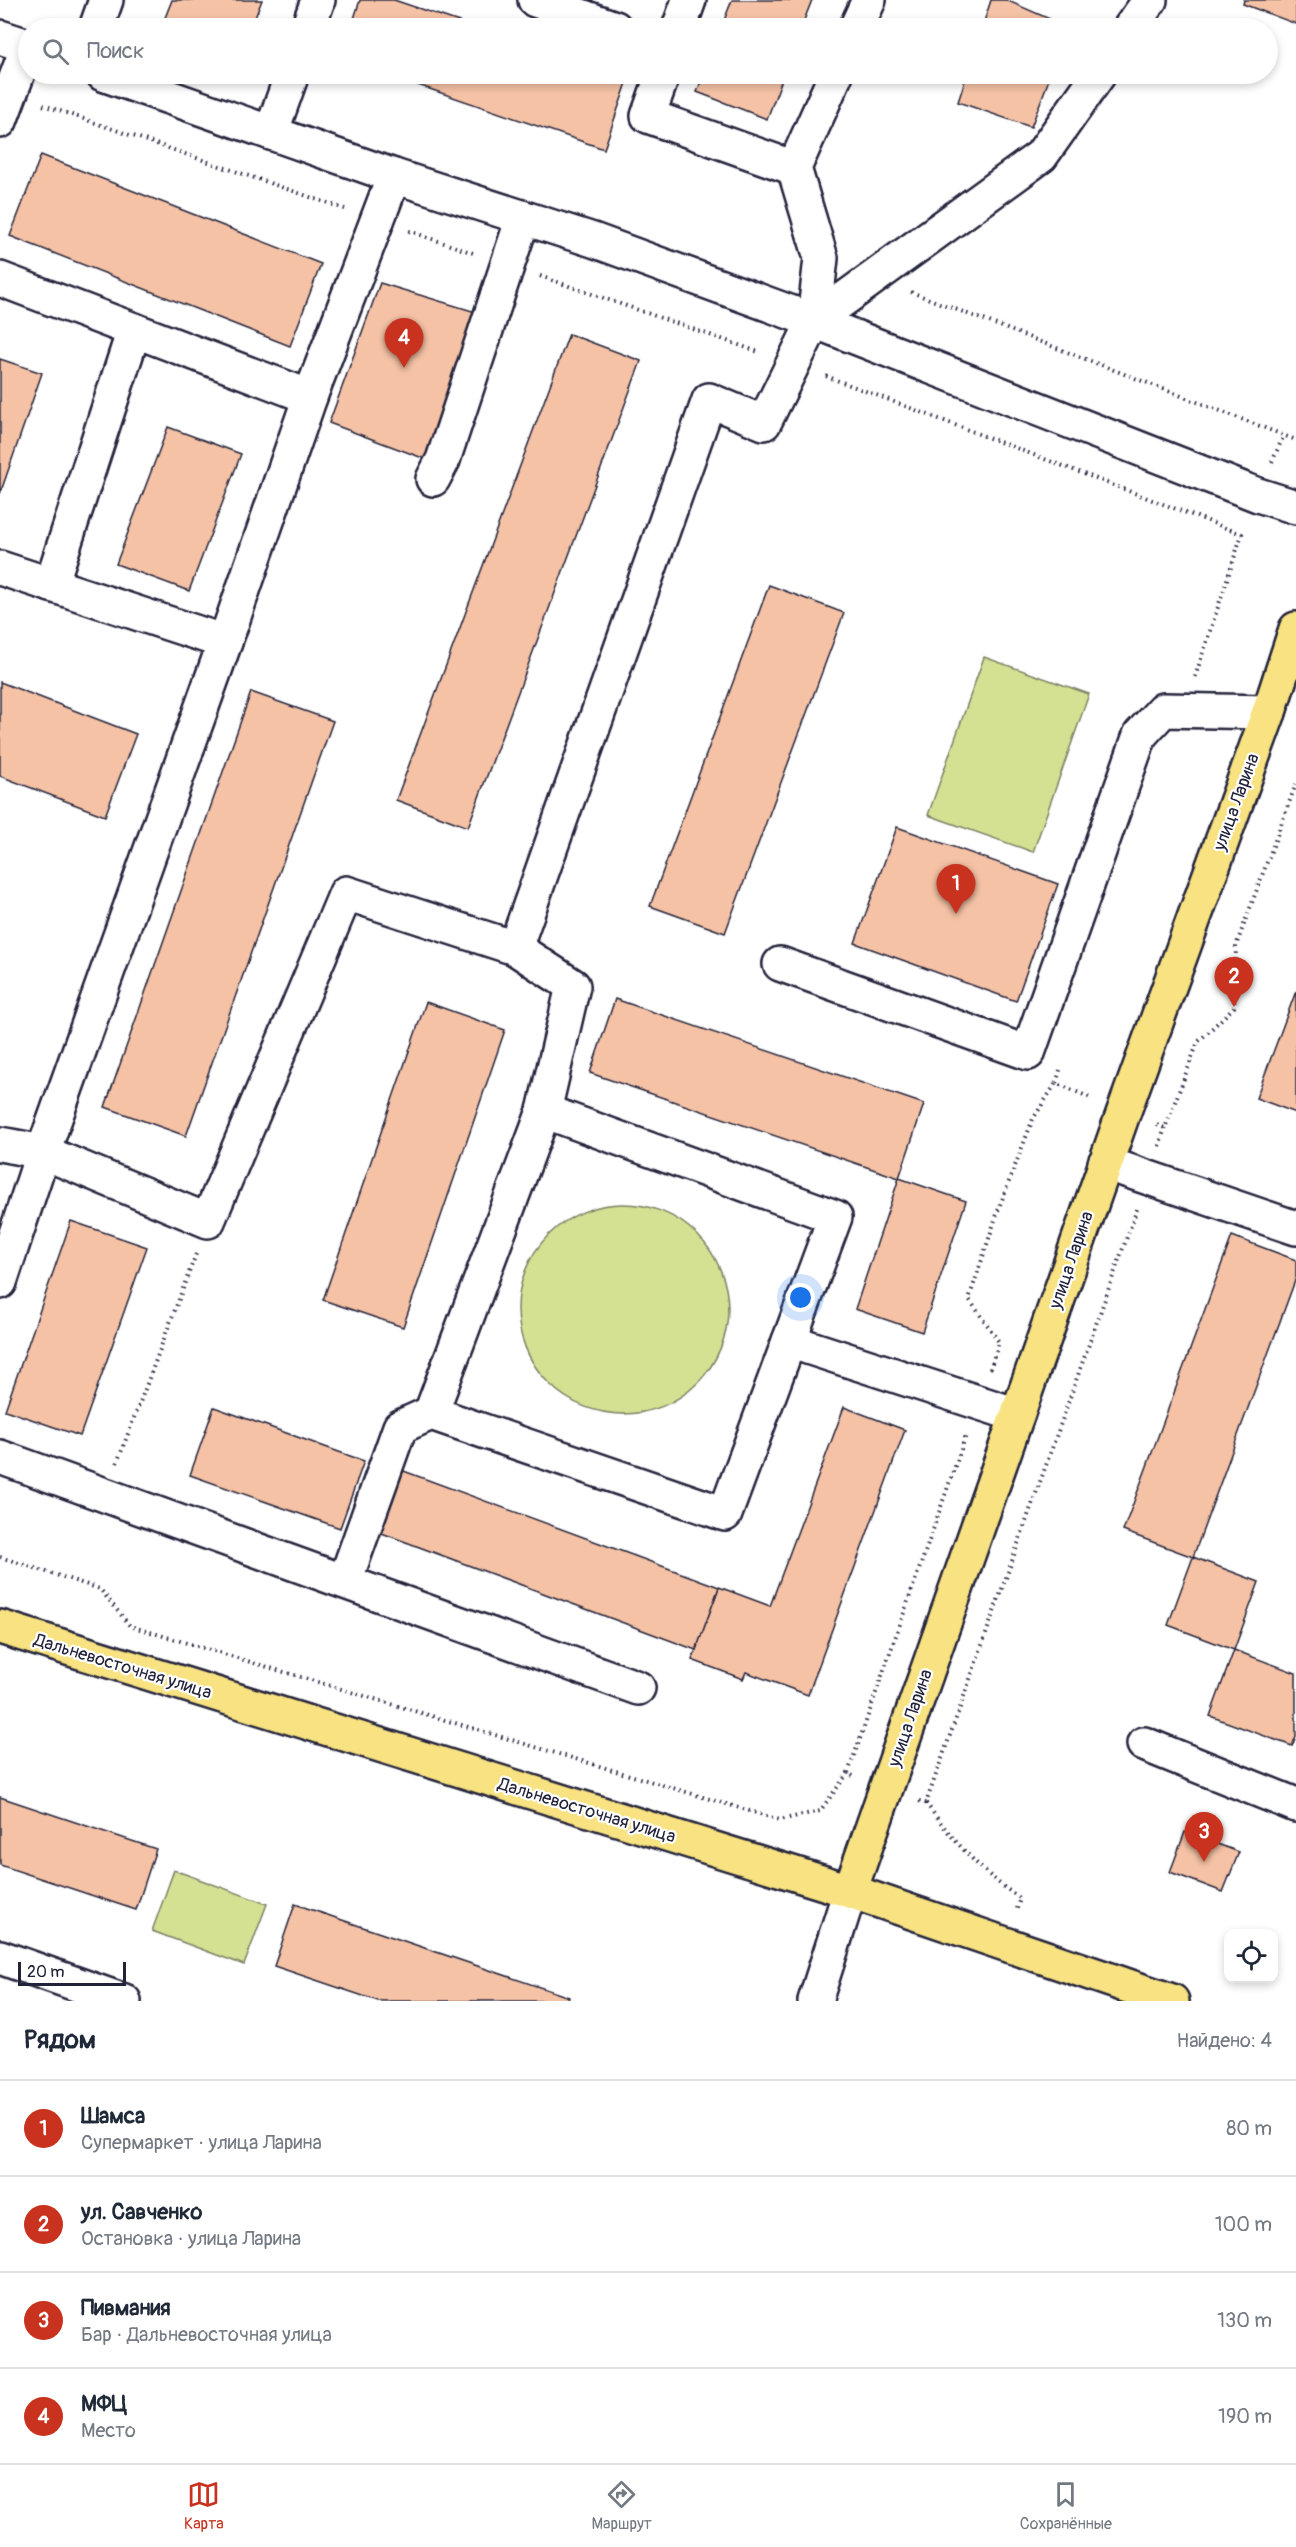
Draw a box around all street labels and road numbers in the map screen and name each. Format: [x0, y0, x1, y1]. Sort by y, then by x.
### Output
street label: улица Ларина [1208, 750, 1265, 855]
street label: улица Ларина [1044, 1208, 1099, 1313]
street label: Дальневосточная улица [30, 1628, 214, 1704]
street label: улица Ларина [883, 1666, 938, 1771]
street label: Дальневосточная улица [494, 1772, 678, 1848]

